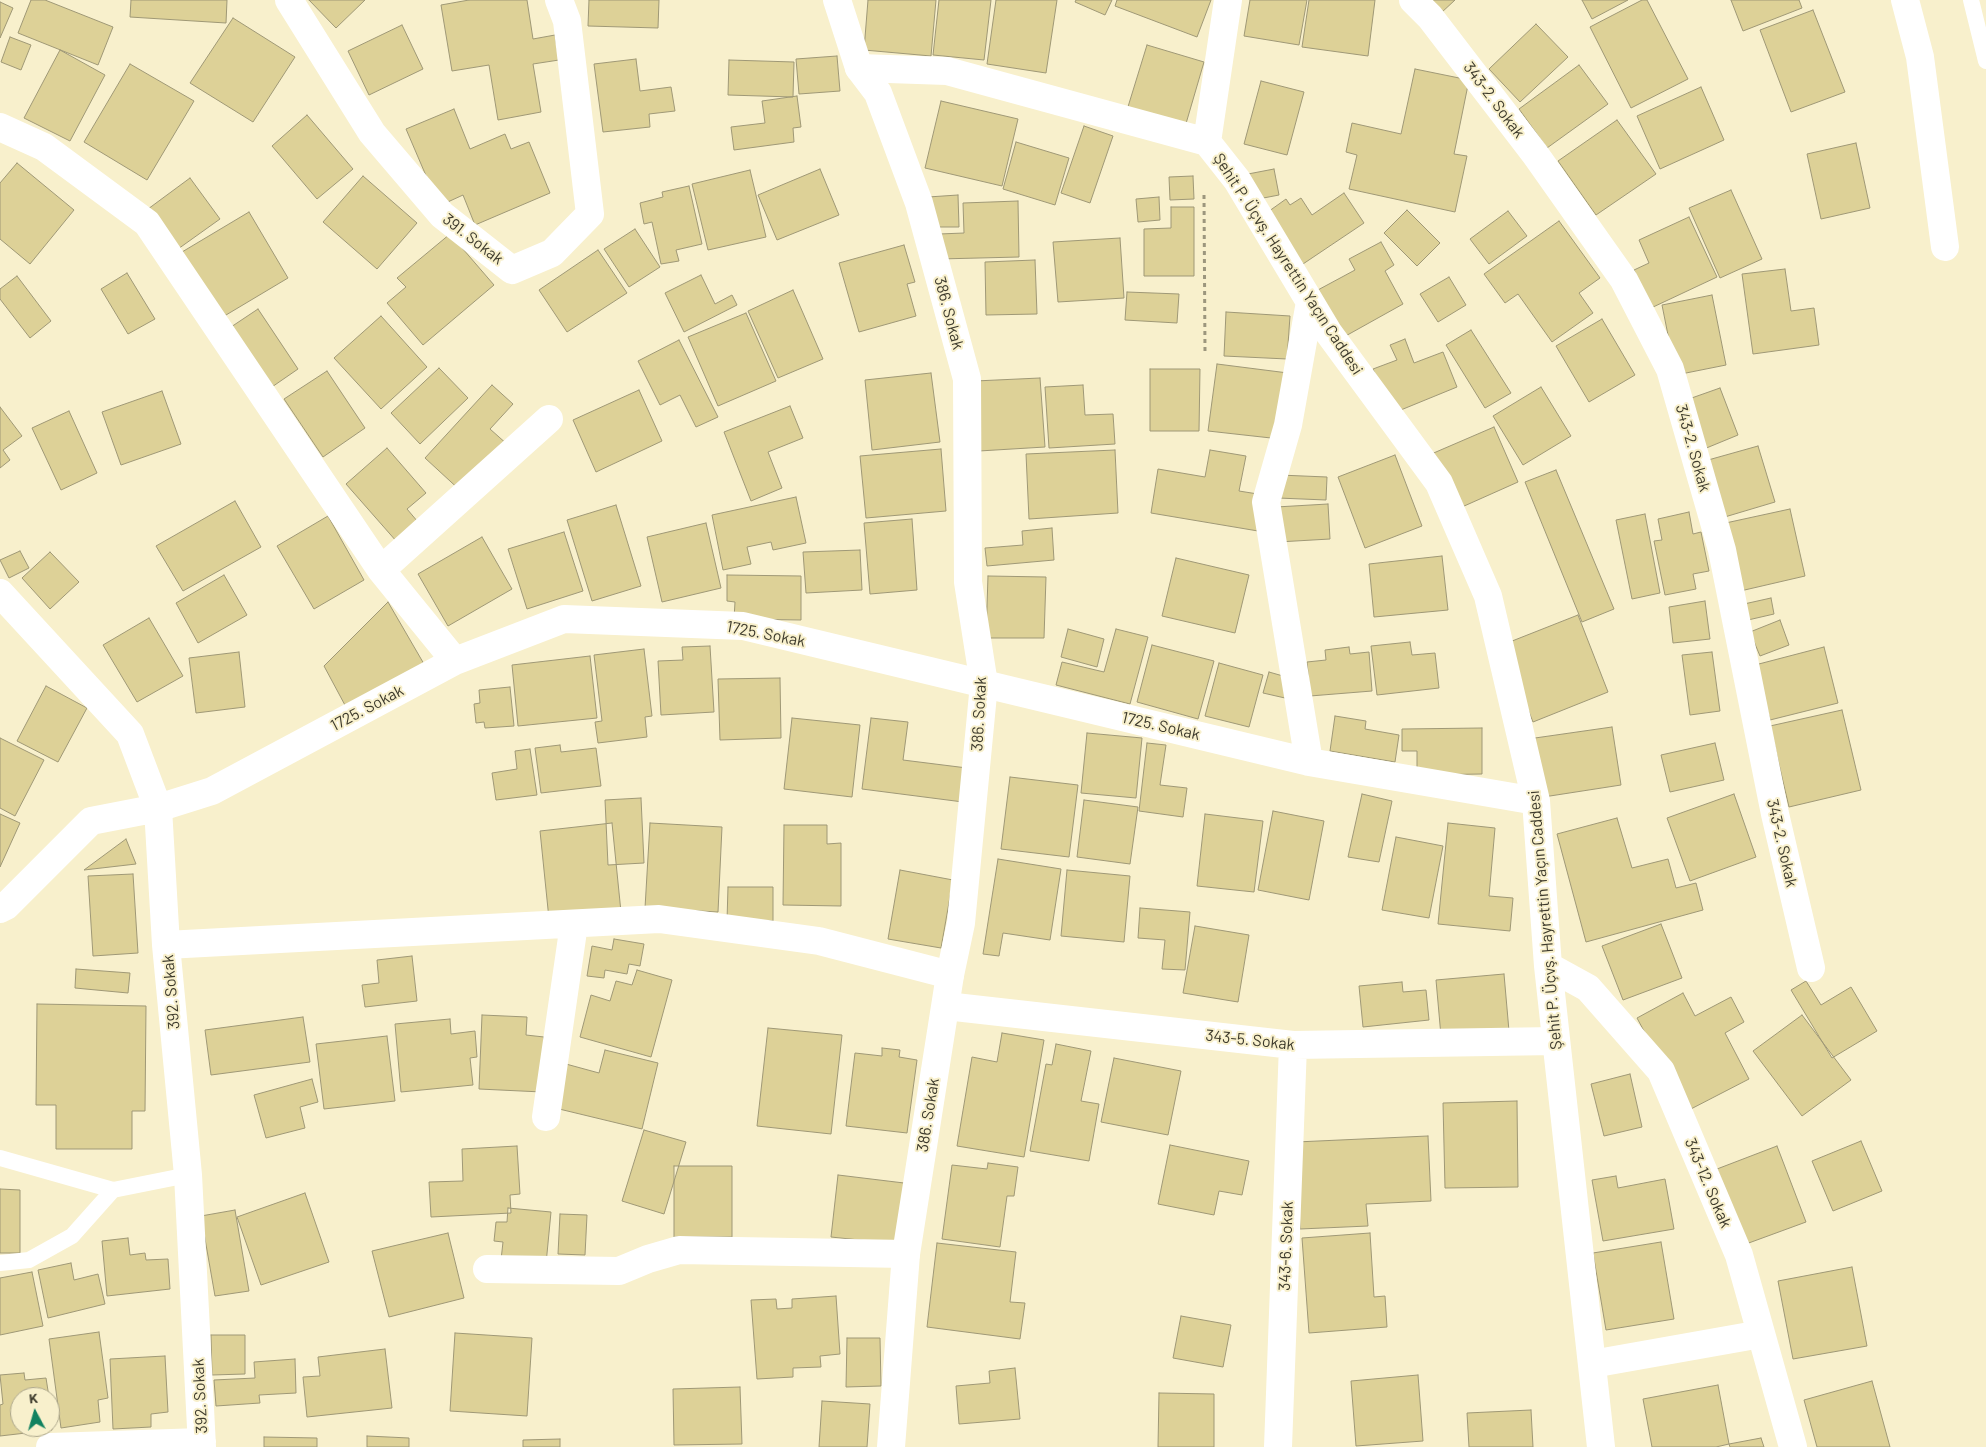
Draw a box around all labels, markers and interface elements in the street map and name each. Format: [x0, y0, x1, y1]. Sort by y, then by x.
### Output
street label: 343-2. Sokak [1459, 58, 1529, 142]
street label: Şehit P. Üçvş. Hayrettin Yaçın Caddesi [1209, 150, 1367, 378]
street label: 391. Sokak [439, 209, 507, 269]
street label: 386. Sokak [930, 274, 968, 352]
street label: 343-2. Sokak [1671, 402, 1715, 494]
street label: 1725. Sokak [725, 617, 807, 651]
street label: 386. Sokak [967, 676, 991, 752]
street label: 1725. Sokak [327, 681, 407, 735]
street label: 1725. Sokak [1120, 708, 1202, 744]
street label: Şehit P. Üçvş. Hayrettin Yaçın Caddesi [1524, 789, 1566, 1051]
street label: 343-2. Sokak [1763, 797, 1801, 889]
street label: 392. Sokak [158, 954, 184, 1030]
street label: 343-5. Sokak [1204, 1026, 1296, 1054]
street label: 386. Sokak [913, 1077, 943, 1153]
street label: 343-12. Sokak [1680, 1135, 1736, 1231]
street label: 343-6. Sokak [1275, 1201, 1297, 1291]
street label: 392. Sokak [188, 1358, 212, 1434]
north arrow [10, 1387, 60, 1437]
text: K [28, 1389, 39, 1406]

